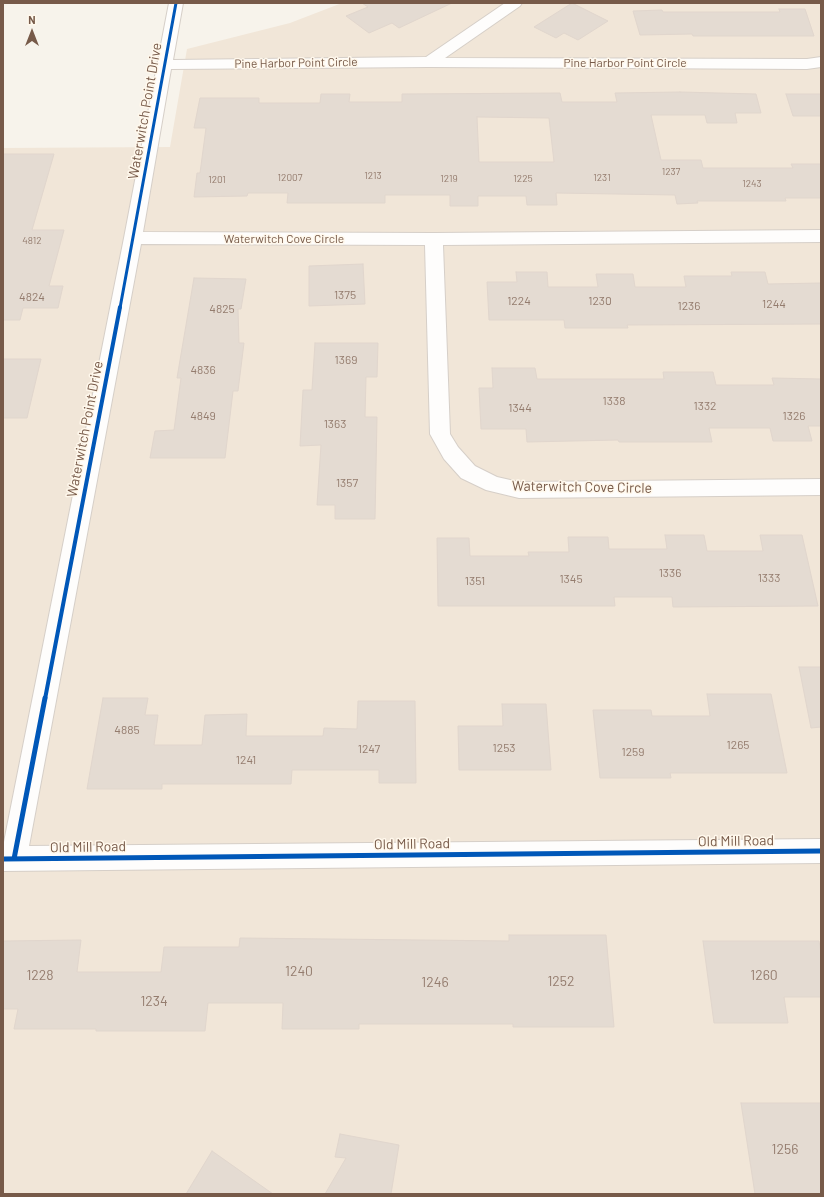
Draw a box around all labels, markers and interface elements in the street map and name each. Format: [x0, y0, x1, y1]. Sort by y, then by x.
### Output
north arrow [12, 12, 52, 52]
text: N [28, 13, 36, 26]
street label: Waterwitch Point Drive [125, 41, 165, 181]
street label: Pine Harbor Point Circle [234, 55, 358, 71]
street label: Pine Harbor Point Circle [563, 56, 687, 70]
house number: 1237 [662, 166, 680, 178]
house number: 1213 [364, 170, 382, 182]
house number: 12007 [278, 172, 302, 184]
house number: 1231 [593, 172, 611, 184]
house number: 1219 [440, 173, 458, 185]
house number: 1225 [513, 173, 533, 185]
house number: 1201 [208, 174, 226, 186]
house number: 1243 [742, 178, 762, 190]
street label: Waterwitch Cove Circle [224, 232, 344, 246]
house number: 4812 [22, 235, 42, 247]
house number: 1375 [334, 288, 356, 302]
house number: 4824 [19, 290, 45, 304]
house number: 1224 [507, 294, 531, 308]
house number: 1230 [588, 294, 612, 308]
house number: 1244 [762, 297, 786, 311]
house number: 1236 [678, 299, 700, 313]
house number: 4825 [209, 302, 235, 316]
house number: 1369 [335, 353, 357, 367]
street label: Waterwitch Point Drive [64, 359, 106, 499]
house number: 4836 [190, 363, 216, 377]
house number: 1338 [603, 394, 625, 408]
house number: 1332 [694, 399, 716, 413]
house number: 1344 [508, 401, 532, 415]
house number: 4849 [190, 409, 216, 423]
house number: 1326 [783, 409, 805, 423]
house number: 1363 [324, 417, 346, 431]
house number: 1357 [336, 476, 358, 490]
street label: Waterwitch Cove Circle [512, 477, 652, 497]
house number: 1336 [659, 566, 681, 580]
house number: 1333 [758, 571, 780, 585]
house number: 1345 [559, 572, 583, 586]
house number: 1351 [465, 574, 485, 588]
house number: 4885 [114, 723, 140, 737]
house number: 1265 [727, 738, 749, 752]
house number: 1253 [493, 741, 515, 755]
house number: 1247 [358, 742, 380, 756]
house number: 1259 [621, 745, 645, 759]
house number: 1241 [236, 753, 256, 767]
street label: Old Mill Road [698, 832, 774, 850]
street label: Old Mill Road [374, 835, 450, 853]
street label: Old Mill Road [50, 838, 126, 856]
house number: 1240 [285, 963, 313, 979]
house number: 1228 [26, 967, 54, 983]
house number: 1260 [750, 967, 778, 983]
house number: 1252 [547, 973, 575, 989]
house number: 1246 [421, 974, 449, 990]
house number: 1234 [140, 993, 168, 1009]
house number: 1256 [772, 1141, 798, 1157]

